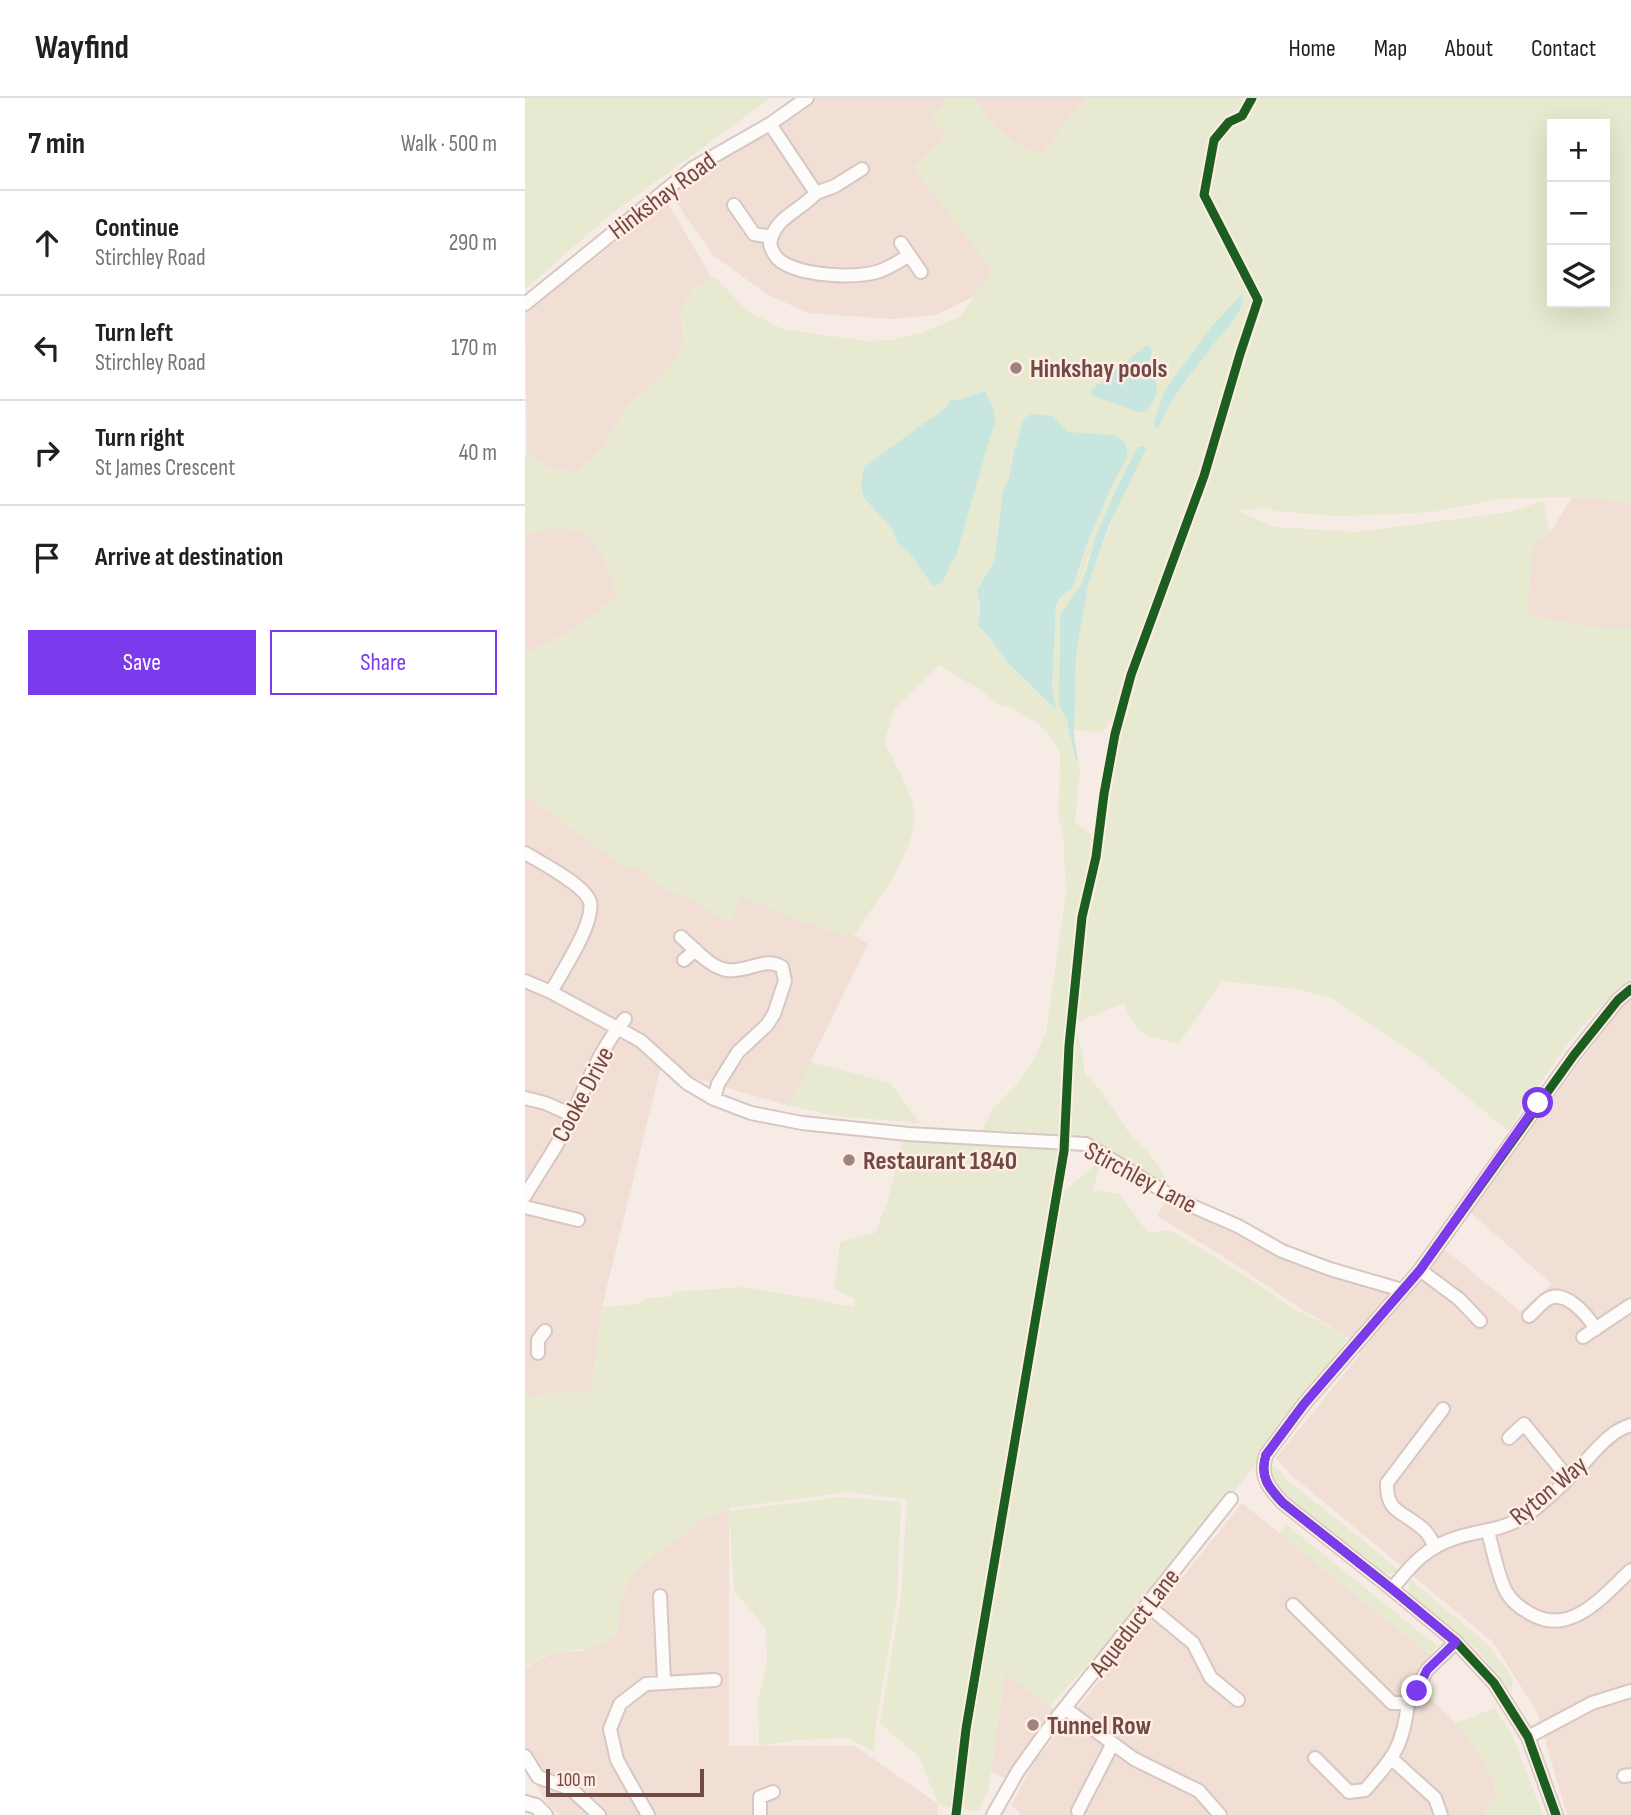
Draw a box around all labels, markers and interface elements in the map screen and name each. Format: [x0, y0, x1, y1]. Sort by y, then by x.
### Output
text: Wayfind [35, 28, 129, 68]
text: Home [1288, 34, 1336, 63]
text: Map [1374, 34, 1407, 63]
text: About [1445, 34, 1493, 63]
text: Contact [1531, 34, 1596, 63]
map controls [1547, 119, 1610, 308]
button: + [1547, 119, 1610, 182]
text: 7 min [28, 126, 85, 162]
text: Walk · 500 m [401, 130, 497, 158]
street label: Hinkshay Road [603, 146, 723, 247]
button: − [1547, 182, 1610, 245]
text: Continue [95, 213, 179, 244]
icon: ahead [28, 224, 66, 262]
text: 290 m [449, 229, 497, 257]
text: Stirchley Road [95, 244, 206, 272]
button: layers [1547, 245, 1610, 308]
text: Turn left [95, 318, 173, 349]
icon: left [28, 329, 66, 367]
text: 170 m [451, 334, 497, 362]
text: Stirchley Road [95, 349, 206, 377]
place label: Hinkshay pools [1030, 354, 1167, 385]
marker: Hinkshay pools [1008, 360, 1024, 376]
text: Turn right [95, 423, 184, 454]
icon: right [28, 434, 66, 472]
text: 40 m [459, 439, 497, 467]
text: St James Crescent [95, 454, 235, 482]
icon: arrive [28, 539, 66, 577]
text: Arrive at destination [95, 542, 283, 573]
button: Save [28, 630, 256, 695]
button: Share [270, 630, 497, 695]
street label: Cooke Drive [545, 1042, 621, 1148]
route start [1522, 1087, 1553, 1118]
street label: Stirchley Lane [1079, 1136, 1202, 1221]
place label: Restaurant 1840 [863, 1146, 1017, 1177]
marker: Restaurant 1840 [841, 1152, 857, 1168]
street label: Ryton Way [1504, 1450, 1594, 1532]
street label: Aqueduct Lane [1083, 1563, 1187, 1684]
route end [1401, 1675, 1432, 1706]
place label: Tunnel Row [1047, 1711, 1152, 1742]
marker: Tunnel Row [1025, 1717, 1041, 1733]
scale bar [546, 1766, 703, 1798]
text: 100 m [557, 1769, 596, 1792]

